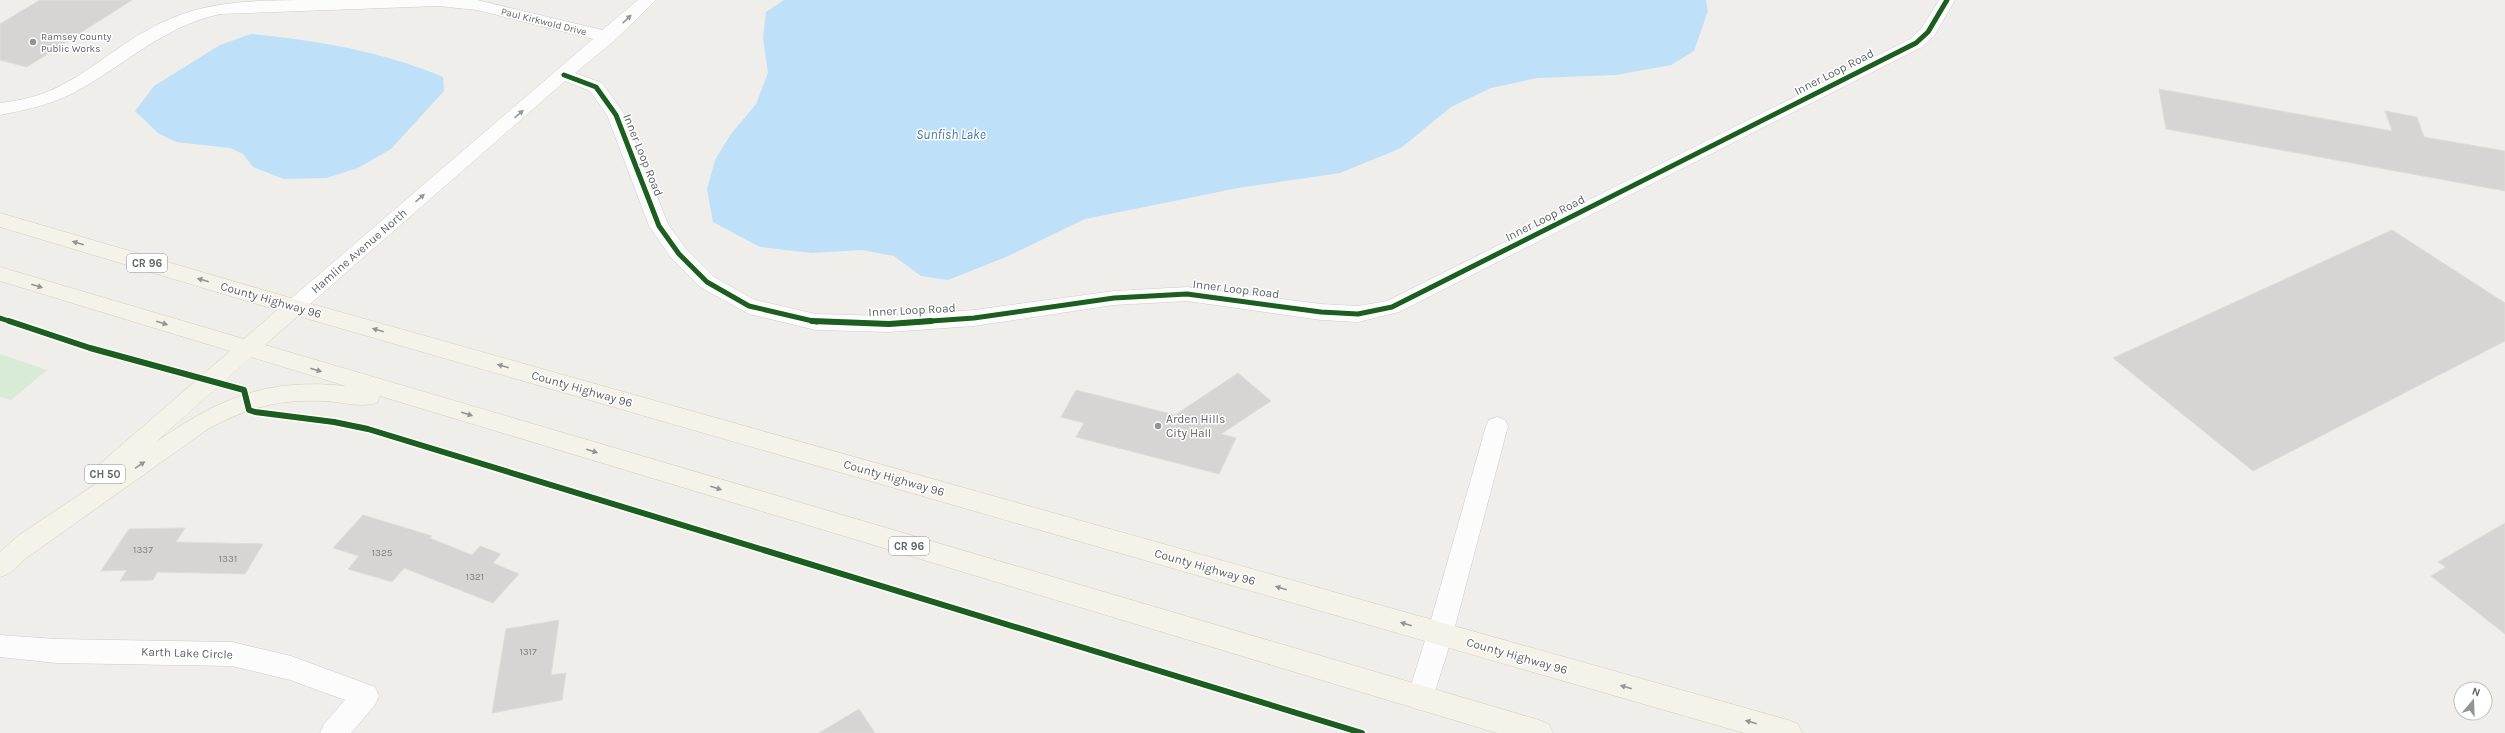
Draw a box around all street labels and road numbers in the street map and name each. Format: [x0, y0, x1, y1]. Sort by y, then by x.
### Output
street label: Paul Kirkwold Drive [500, 6, 588, 38]
street label: Inner Loop Road [1792, 46, 1876, 98]
street label: Inner Loop Road [620, 112, 666, 198]
street label: Inner Loop Road [1503, 192, 1587, 244]
street label: Hamline Avenue North [308, 206, 410, 296]
road number: CR 96 [127, 254, 167, 272]
street label: Inner Loop Road [1192, 277, 1280, 301]
street label: County Highway 96 [219, 279, 323, 321]
street label: Inner Loop Road [868, 301, 956, 319]
street label: County Highway 96 [530, 368, 634, 410]
street label: County Highway 96 [842, 457, 946, 499]
road number: CH 50 [85, 465, 125, 483]
road number: CR 96 [889, 537, 929, 555]
street label: County Highway 96 [1153, 546, 1257, 588]
street label: County Highway 96 [1465, 635, 1569, 677]
street label: Karth Lake Circle [141, 644, 233, 662]

